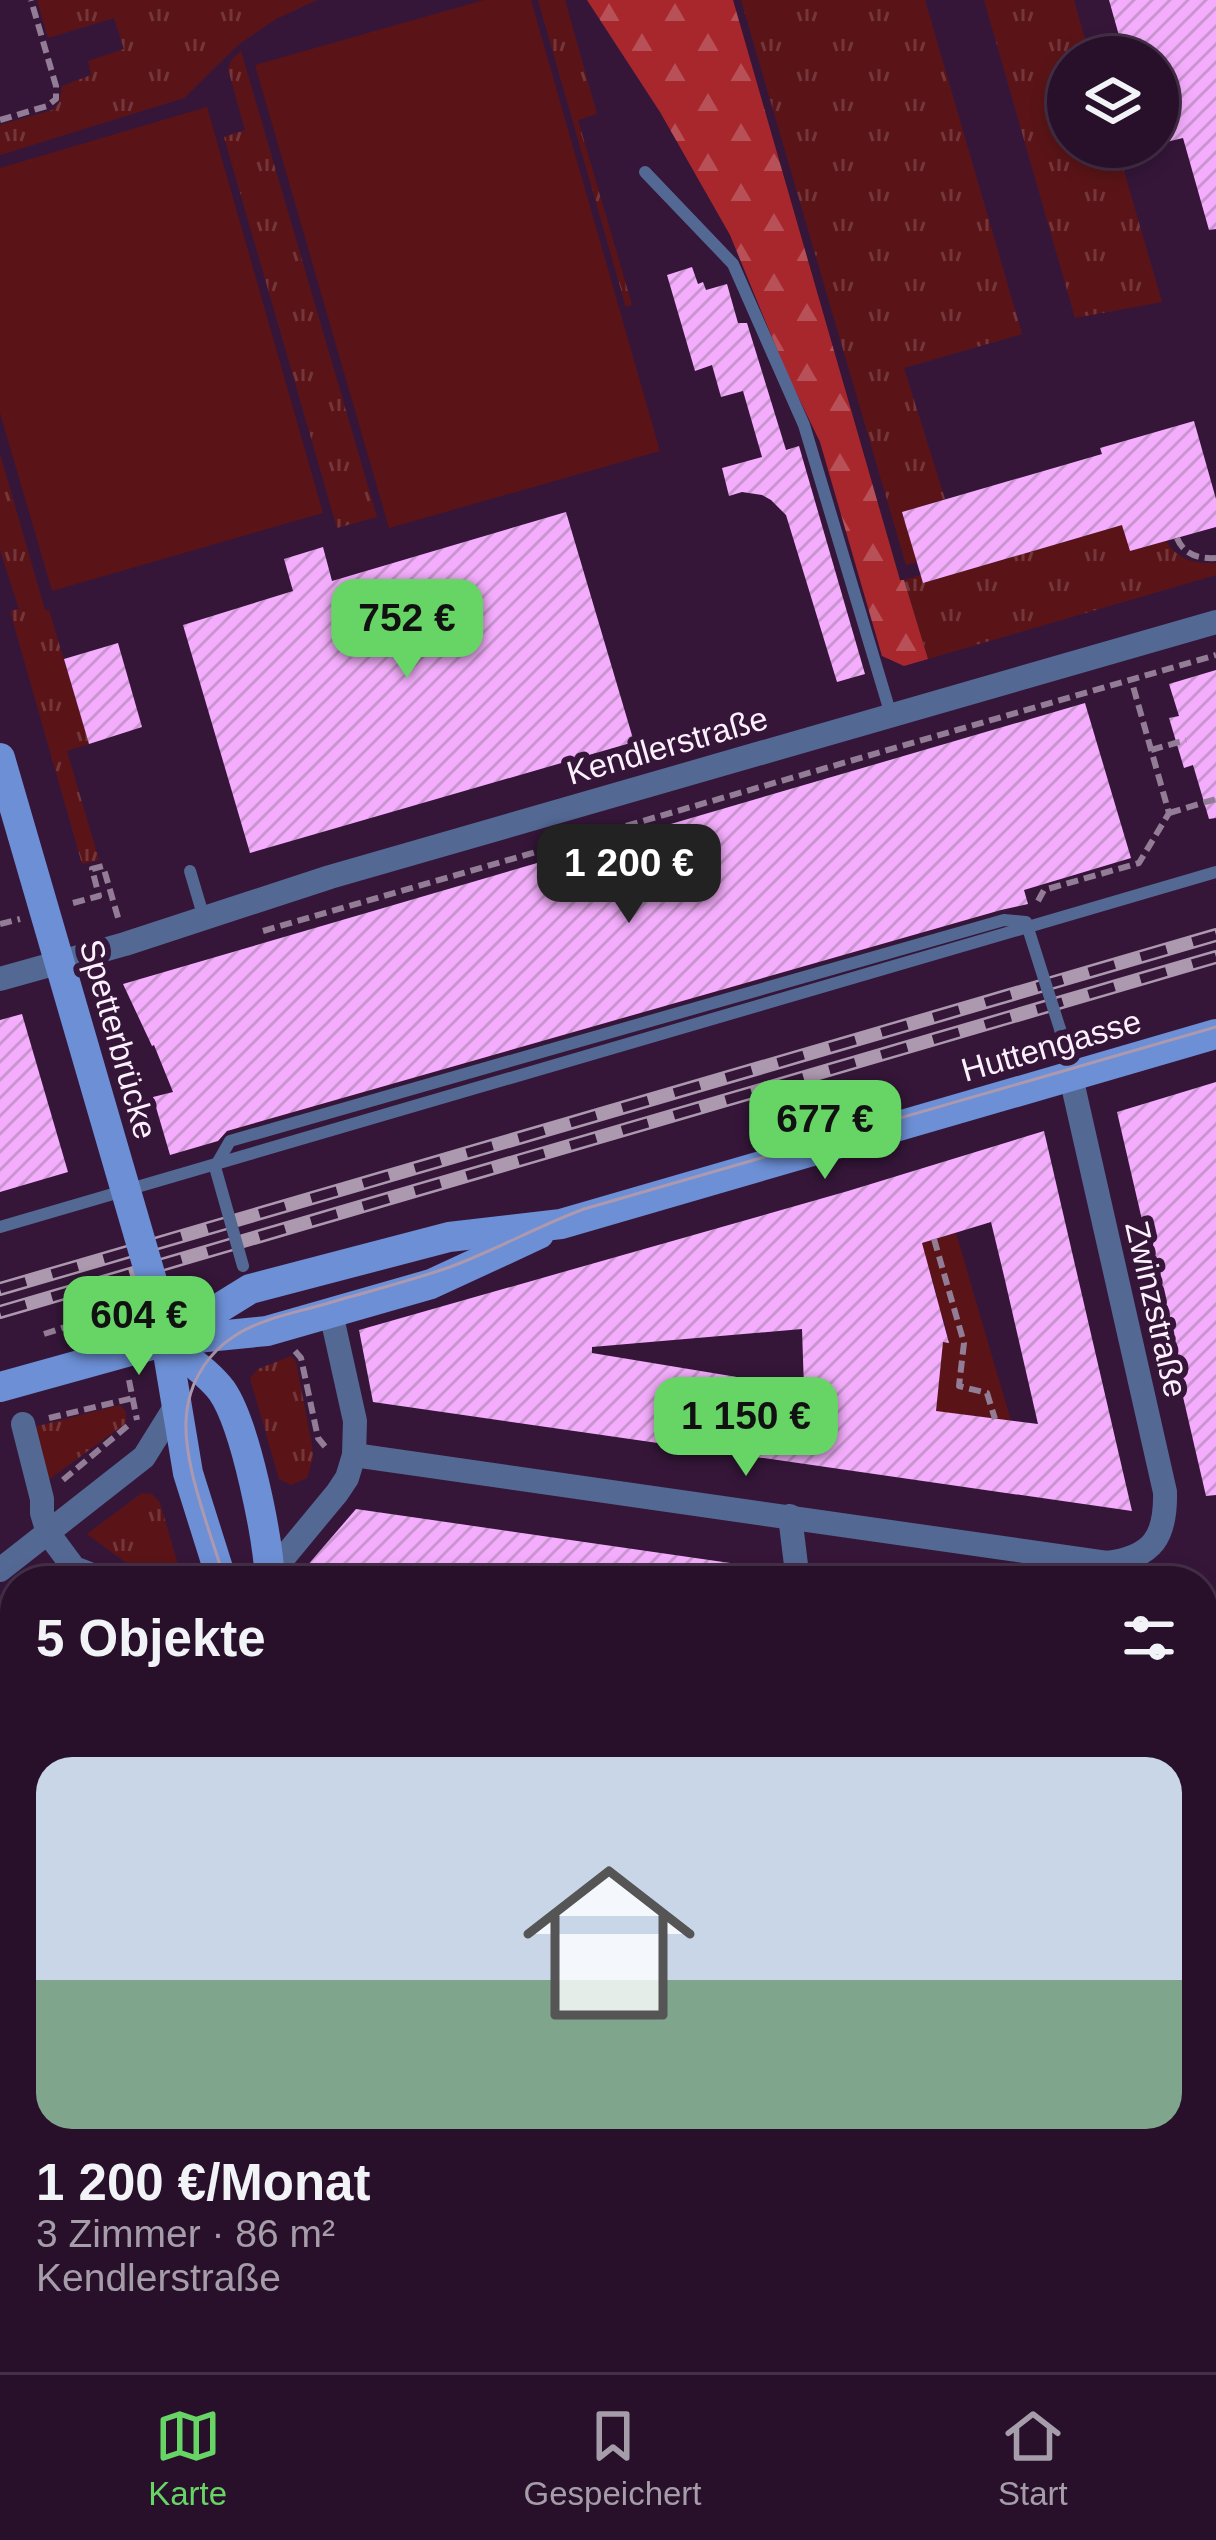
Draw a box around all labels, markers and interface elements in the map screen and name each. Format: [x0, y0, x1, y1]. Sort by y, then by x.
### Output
map controls [1047, 36, 1179, 168]
button: layers [1047, 36, 1179, 168]
pin: 752 € [323, 579, 491, 681]
text: 752 € [358, 596, 456, 639]
street label: Kendlerstraße [562, 699, 772, 792]
pin: 1 200 € [518, 824, 740, 926]
text: 1 200 € [564, 841, 694, 884]
street label: Spetterbrücke [72, 935, 165, 1143]
street label: Huttengasse [957, 1002, 1145, 1089]
pin: 677 € [741, 1080, 909, 1182]
text: 677 € [776, 1097, 874, 1140]
street label: Zwinzstraße [1118, 1217, 1195, 1401]
pin: 604 € [55, 1276, 223, 1378]
text: 604 € [90, 1293, 188, 1336]
pin: 1 150 € [635, 1377, 857, 1479]
text: 1 150 € [681, 1394, 811, 1437]
icon: filters [1116, 1605, 1182, 1671]
text: 5 Objekte [36, 1610, 266, 1667]
icon: home [501, 1835, 717, 2051]
text: 1 200 €/Monat [36, 2154, 370, 2211]
text: 3 Zimmer · 86 m² [36, 2212, 335, 2255]
text: Kendlerstraße [36, 2256, 281, 2299]
tab: Karte [148, 2403, 227, 2513]
tab: Gespeichert [524, 2403, 702, 2513]
tab: Start [998, 2403, 1068, 2513]

